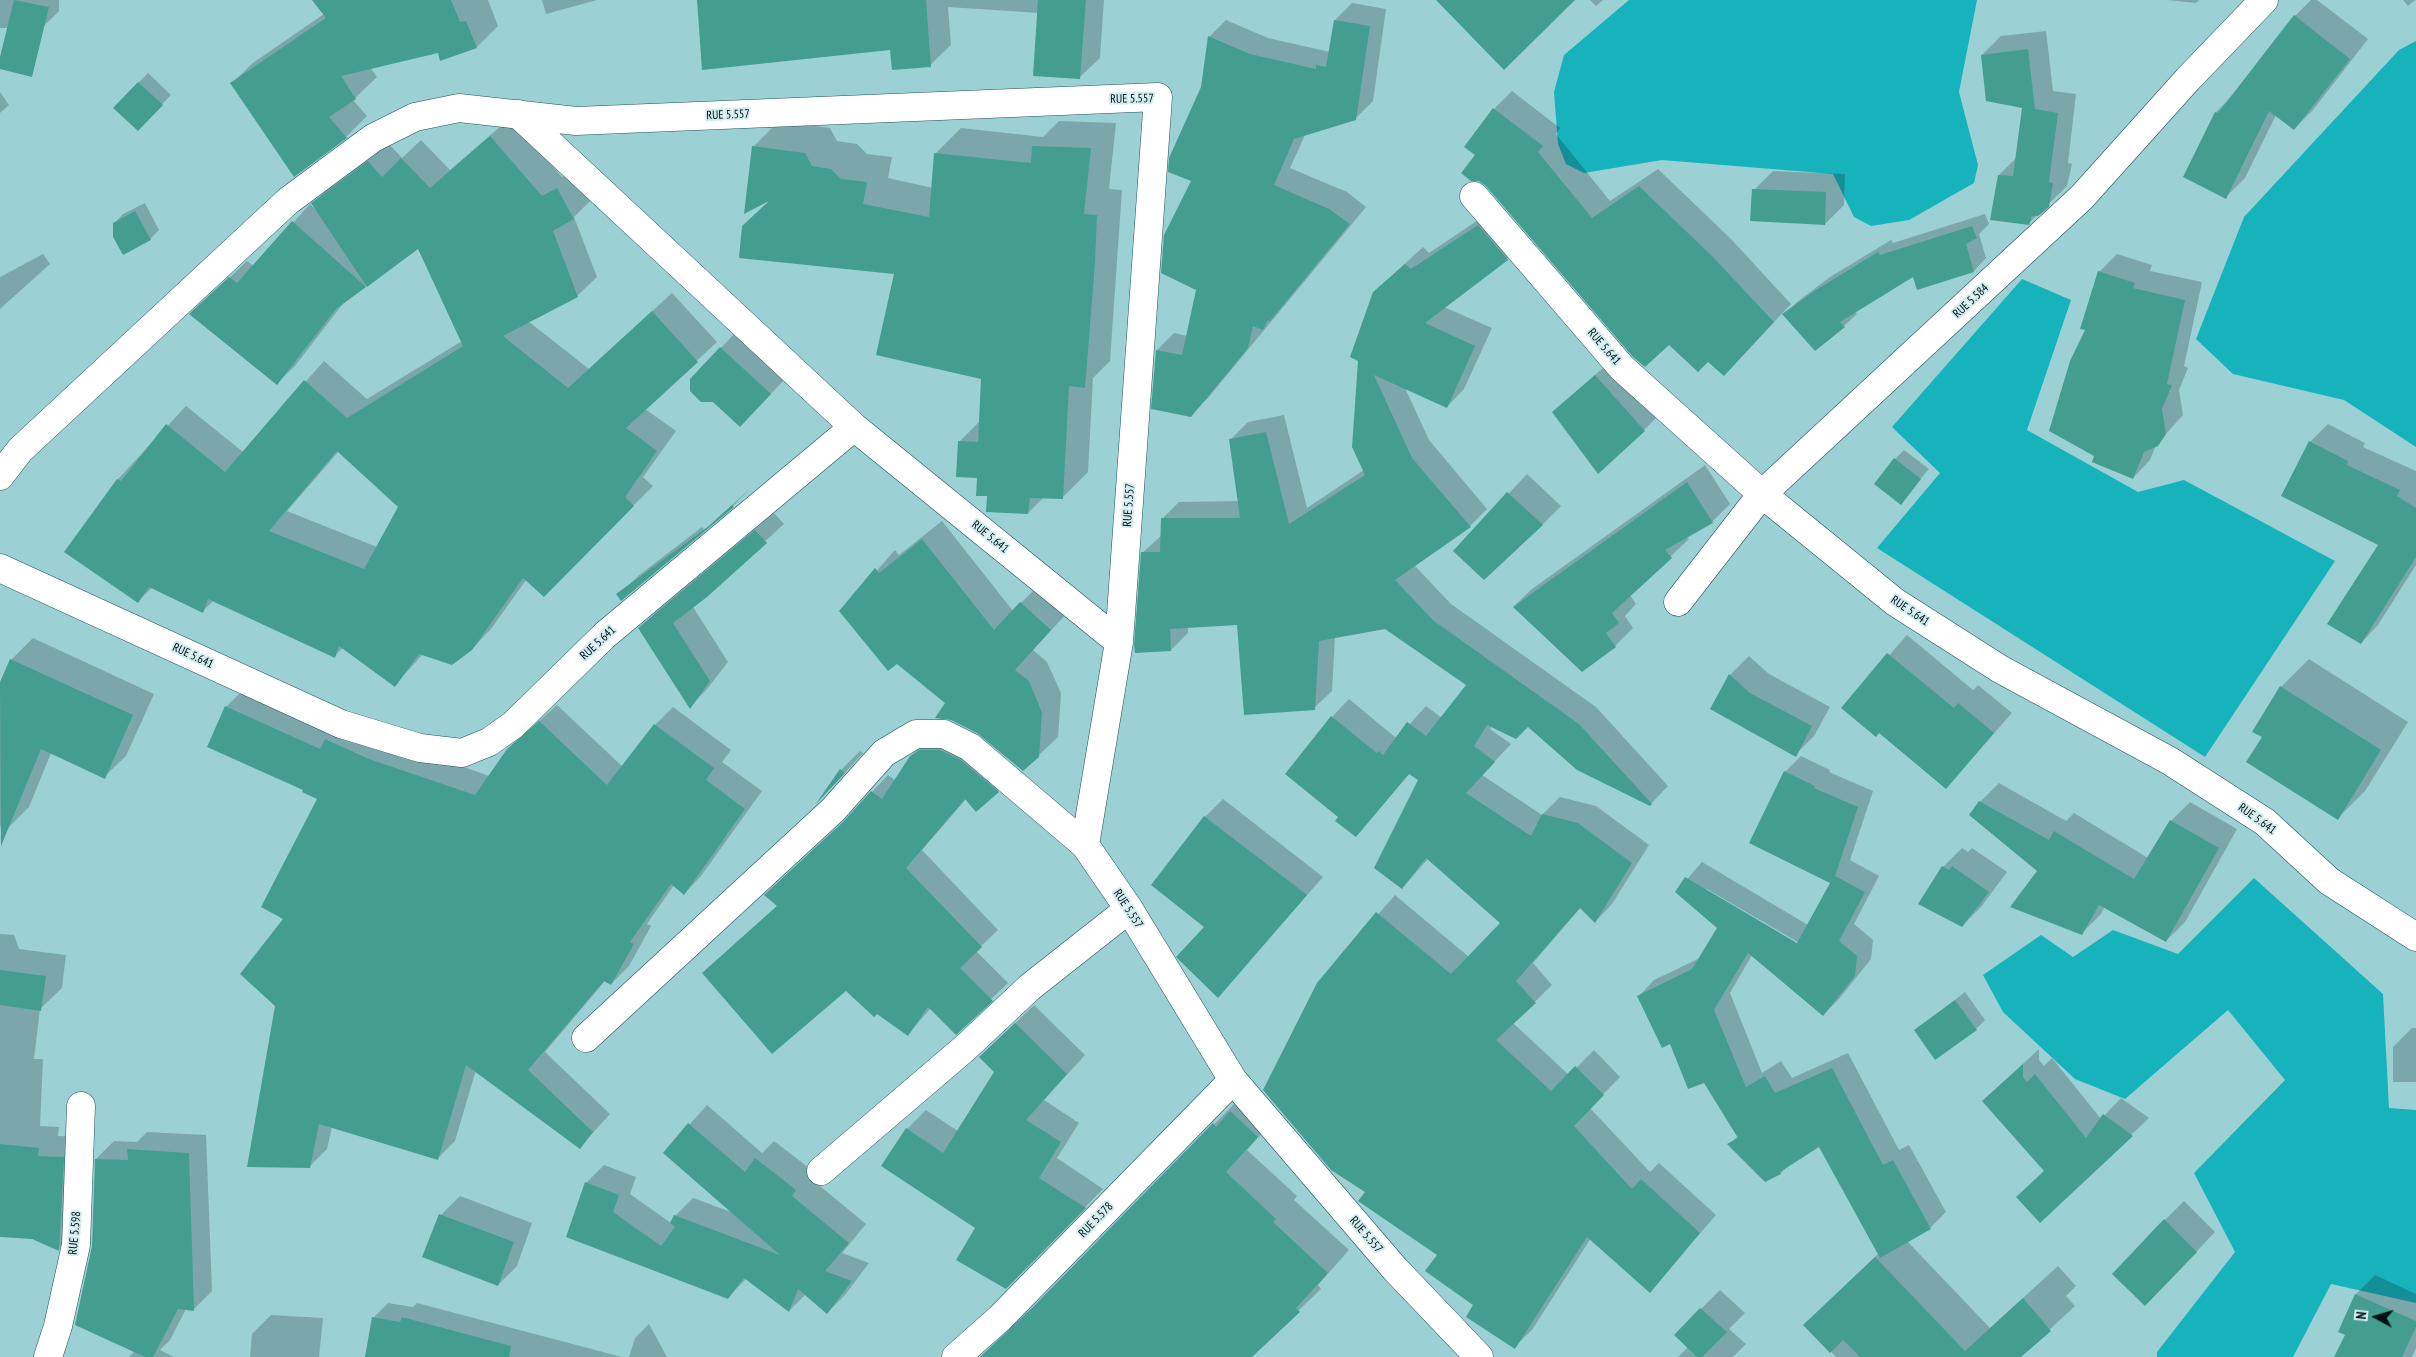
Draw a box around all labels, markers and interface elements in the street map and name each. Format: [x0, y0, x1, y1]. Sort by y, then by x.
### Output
street label: RUE 5.557 [1110, 91, 1154, 107]
street label: RUE 5.557 [706, 107, 750, 123]
street label: RUE 5.584 [1950, 281, 1992, 321]
street label: RUE 5.641 [1584, 326, 1624, 368]
street label: RUE 5.557 [1120, 483, 1138, 527]
street label: RUE 5.641 [969, 518, 1011, 556]
street label: RUE 5.641 [1888, 593, 1932, 629]
street label: RUE 5.641 [577, 623, 619, 663]
street label: RUE 5.641 [170, 640, 216, 672]
street label: RUE 5.641 [2235, 800, 2279, 838]
street label: RUE 5.557 [1110, 887, 1146, 931]
street label: RUE 5.578 [1076, 1199, 1116, 1241]
street label: RUE 5.598 [66, 1211, 84, 1255]
street label: RUE 5.557 [1346, 1214, 1386, 1256]
north arrow [2351, 1292, 2401, 1342]
text: N [2352, 1311, 2370, 1320]

